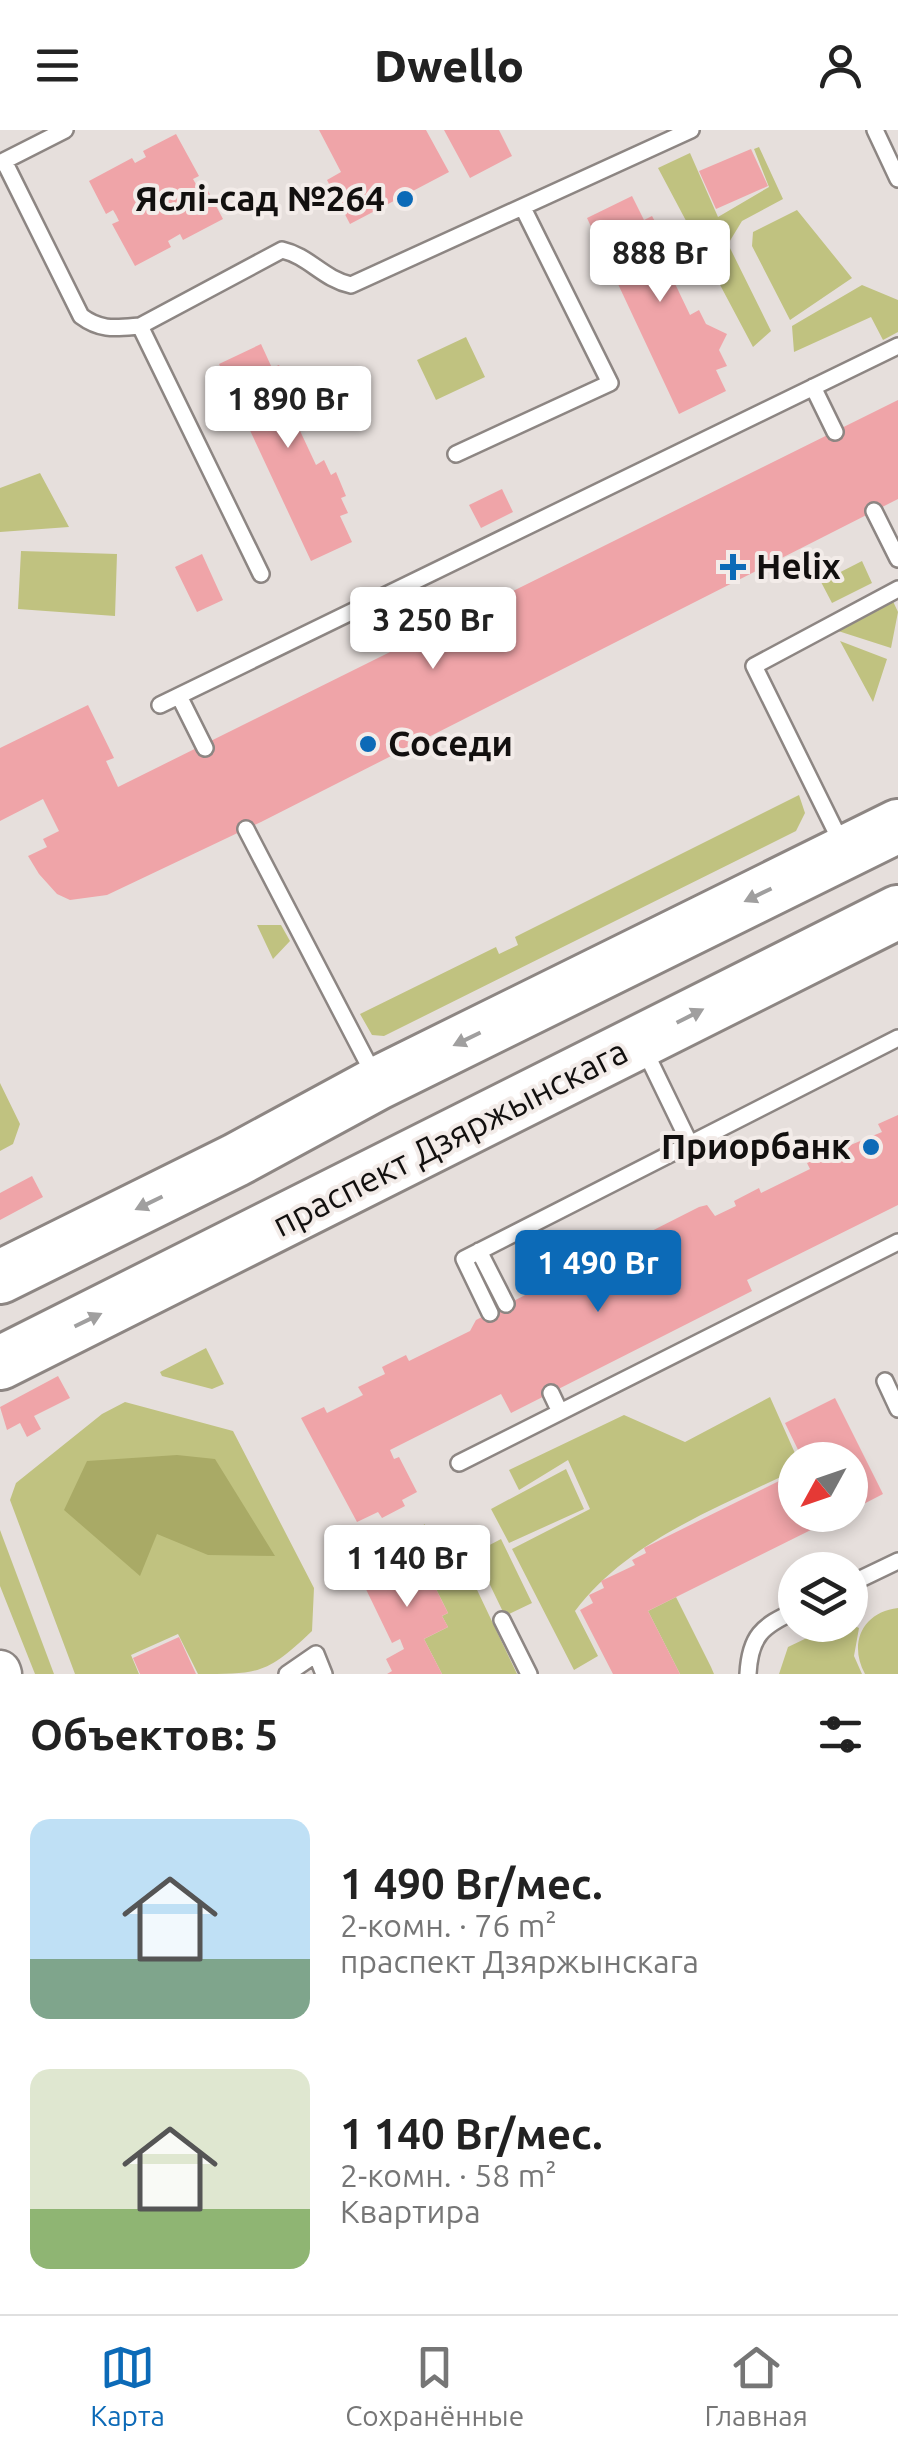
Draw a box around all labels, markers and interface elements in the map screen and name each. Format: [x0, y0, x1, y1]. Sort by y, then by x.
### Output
icon: menu [30, 38, 85, 93]
icon: person [813, 38, 868, 93]
text: Dwello [374, 40, 524, 91]
place label: Яслі-сад №264 [135, 178, 385, 218]
marker: Яслі-сад №264 [394, 188, 416, 210]
pin: 888 Br [579, 220, 741, 305]
text: 888 Br [612, 234, 708, 270]
pin: 1 890 Br [185, 366, 391, 451]
text: 1 890 Br [227, 380, 349, 416]
place label: Helix [756, 546, 841, 586]
marker: Helix [720, 554, 746, 580]
pin: 3 250 Br [330, 587, 536, 672]
text: 3 250 Br [372, 601, 494, 637]
place label: Соседи [388, 723, 513, 763]
marker: Соседи [357, 733, 379, 755]
one-way arrow [743, 887, 772, 904]
one-way arrow [676, 1008, 705, 1025]
street label: праспект Дзяржынскага [265, 1030, 634, 1244]
one-way arrow [452, 1030, 481, 1047]
place label: Приорбанк [661, 1126, 851, 1166]
marker: Приорбанк [860, 1136, 882, 1158]
one-way arrow [134, 1194, 163, 1211]
pin: 1 490 Br [495, 1230, 701, 1315]
text: 1 490 Br [537, 1244, 659, 1280]
one-way arrow [74, 1312, 103, 1329]
north arrow [778, 1442, 868, 1532]
map controls [778, 1442, 868, 1642]
pin: 1 140 Br [304, 1525, 510, 1610]
text: 1 140 Br [346, 1539, 468, 1575]
button: layers [778, 1552, 868, 1642]
icon: filters [813, 1707, 868, 1762]
text: Объектов: 5 [30, 1711, 278, 1758]
icon: home [110, 1859, 230, 1979]
text: 1 490 Br/мес. [340, 1860, 603, 1907]
text: 2-комн. · 76 m² [340, 1907, 557, 1943]
text: праспект Дзяржынскага [340, 1943, 699, 1979]
icon: home [110, 2109, 230, 2229]
text: 1 140 Br/мес. [340, 2110, 603, 2157]
text: 2-комн. · 58 m² [340, 2157, 557, 2193]
text: Квартира [340, 2193, 481, 2229]
tab: Карта [90, 2340, 165, 2431]
tab: Сохранённые [345, 2340, 524, 2431]
tab: Главная [705, 2340, 808, 2431]

